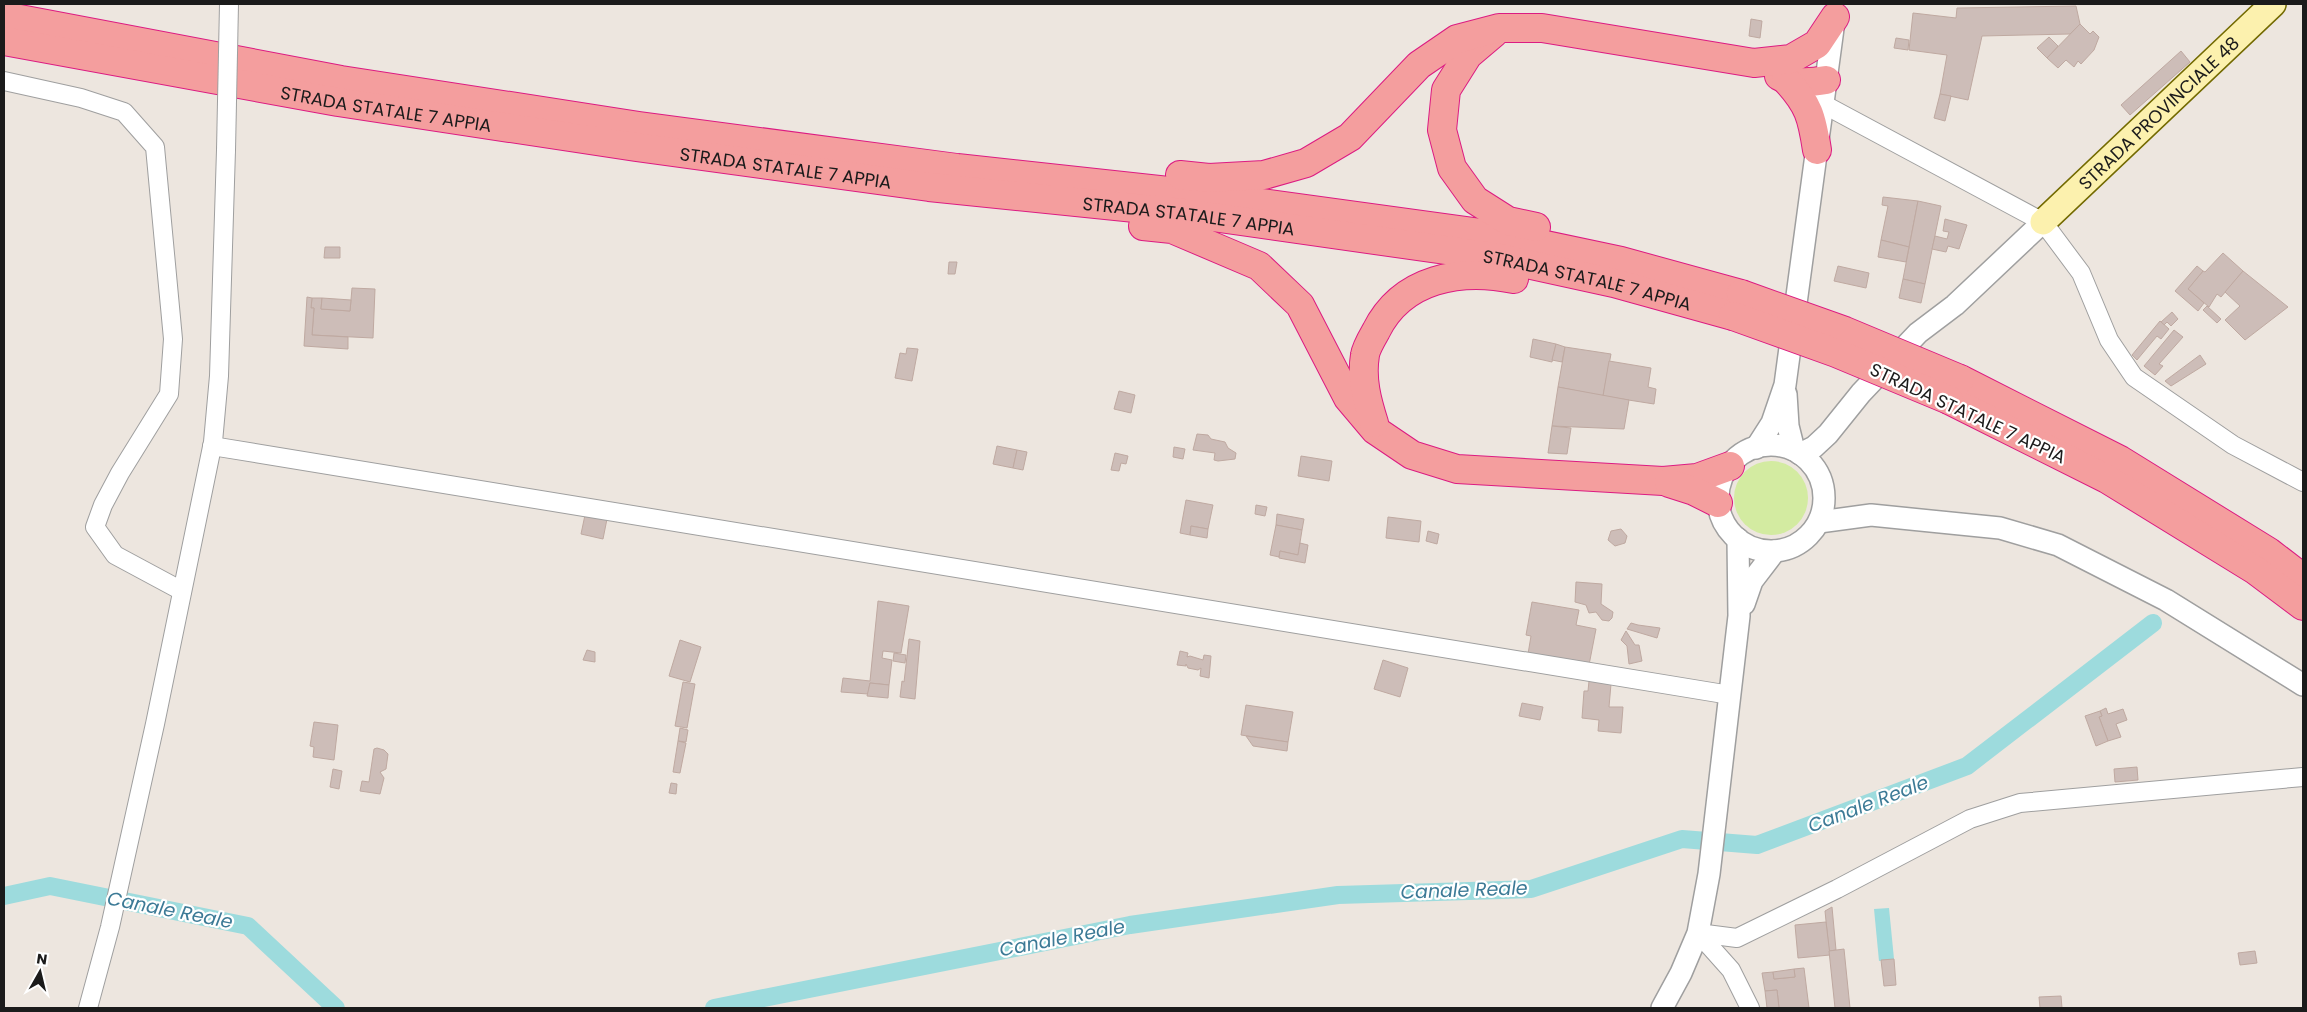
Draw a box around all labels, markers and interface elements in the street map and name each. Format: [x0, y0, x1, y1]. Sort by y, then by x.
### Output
street label: STRADA PROVINCIALE 48 [2073, 30, 2244, 195]
street label: STRADA STATALE 7 APPIA [278, 79, 493, 138]
street label: STRADA STATALE 7 APPIA [678, 141, 893, 194]
street label: STRADA STATALE 7 APPIA [1082, 190, 1296, 241]
street label: STRADA STATALE 7 APPIA [1482, 243, 1694, 316]
street label: STRADA STATALE 7 APPIA [1866, 357, 2070, 469]
water label: Canale Reale [1804, 769, 1932, 839]
water label: Canale Reale [1400, 874, 1528, 906]
water label: Canale Reale [105, 885, 235, 935]
water label: Canale Reale [997, 913, 1127, 963]
north arrow [15, 947, 65, 997]
text: N [35, 948, 48, 970]

